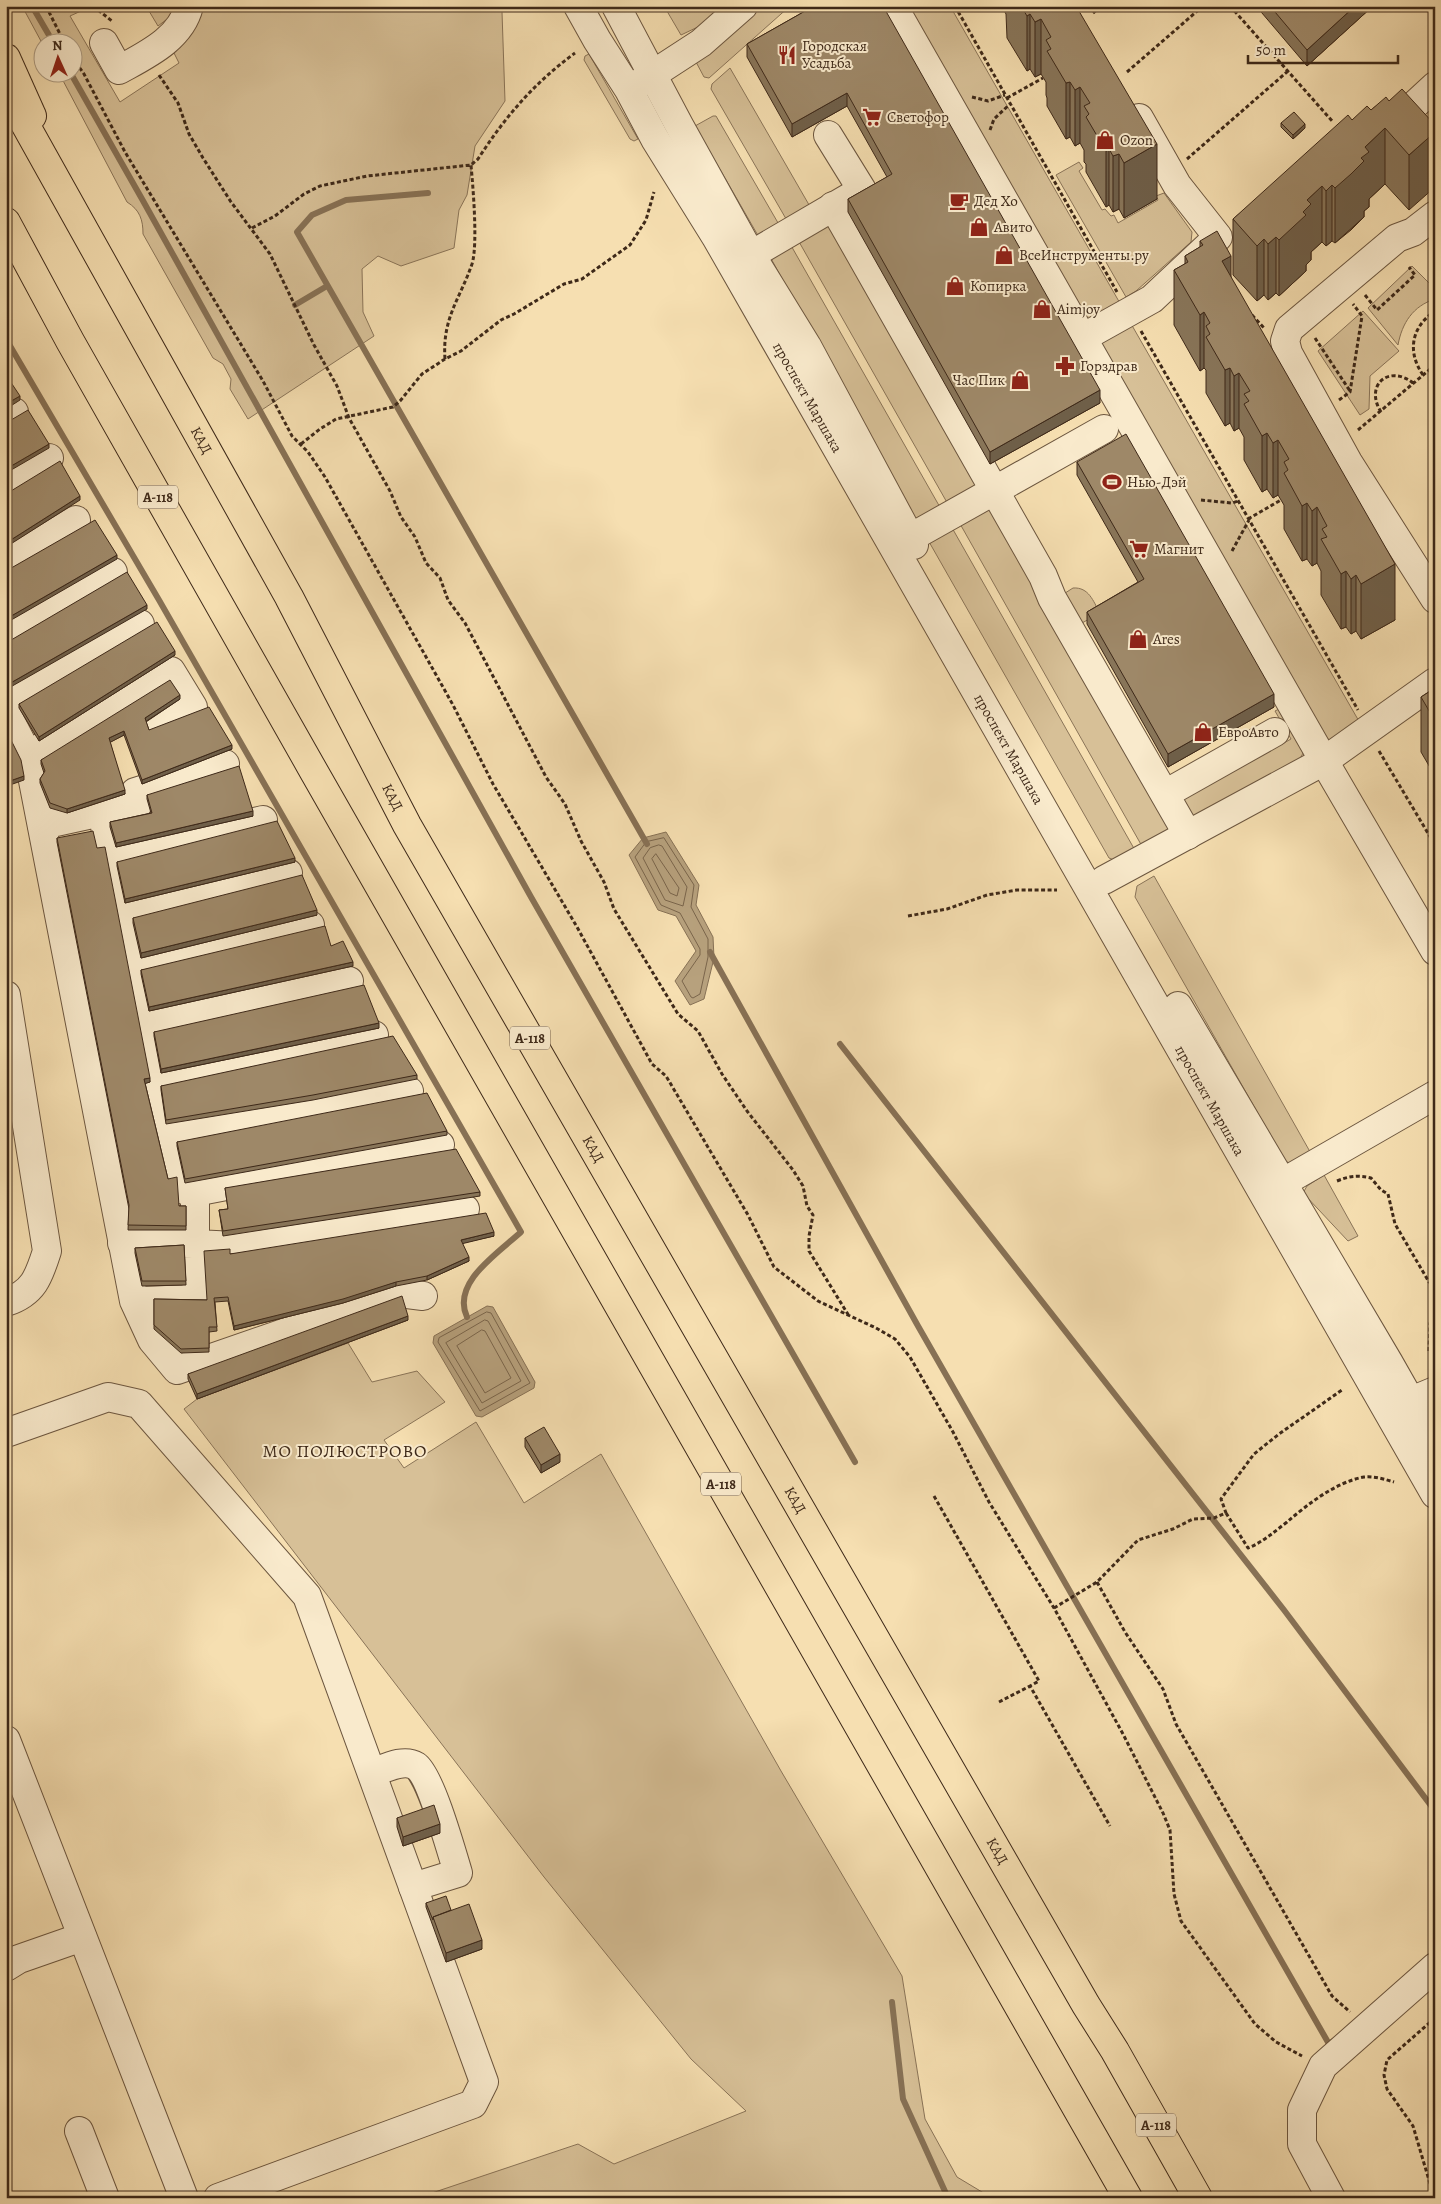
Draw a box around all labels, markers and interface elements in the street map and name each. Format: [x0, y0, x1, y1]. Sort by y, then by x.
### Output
north arrow [32, 32, 82, 82]
scale bar [1248, 32, 1398, 64]
text: N [52, 36, 63, 55]
place label: Городская Усадьба [802, 36, 867, 73]
text: 50 m [1256, 40, 1286, 60]
restaurant icon: Городская Усадьба [776, 44, 798, 66]
supermarket icon: Светофор [861, 106, 883, 128]
place label: Светофор [887, 107, 949, 127]
shop icon: Ozon [1094, 129, 1116, 151]
place label: Ozon [1120, 130, 1153, 150]
cafe icon: Дед Хо [948, 190, 970, 212]
place label: Дед Хо [974, 191, 1018, 211]
shop icon: Авито [968, 216, 990, 238]
place label: Авито [993, 217, 1033, 237]
shop icon: ВсеИнструменты.ру [993, 244, 1015, 266]
place label: ВсеИнструменты.ру [1019, 245, 1149, 265]
shop icon: Копирка [944, 275, 966, 297]
place label: Копирка [970, 276, 1026, 296]
shop icon: Aimjoy [1031, 298, 1053, 320]
place label: Aimjoy [1056, 299, 1100, 319]
street label: проспект Маршака [768, 338, 847, 456]
pharmacy icon: Горздрав [1054, 355, 1076, 377]
place label: Горздрав [1080, 356, 1138, 376]
shop icon: Час Пик [1009, 369, 1031, 391]
place label: Час Пик [953, 370, 1005, 390]
street label: КАД [186, 423, 217, 457]
sports icon: Нью-Дэй [1101, 471, 1123, 493]
place label: Нью-Дэй [1127, 472, 1187, 492]
road number: А-118 [138, 486, 178, 508]
supermarket icon: Магнит [1128, 538, 1150, 560]
place label: Магнит [1154, 539, 1204, 559]
shop icon: Ares [1127, 628, 1149, 650]
place label: Ares [1152, 629, 1180, 649]
street label: проспект Маршака [969, 690, 1048, 808]
shop icon: ЕвроАвто [1192, 721, 1214, 743]
place label: ЕвроАвто [1218, 722, 1279, 742]
street label: КАД [377, 780, 408, 814]
road number: А-118 [510, 1026, 550, 1050]
street label: проспект Маршака [1170, 1042, 1250, 1160]
street label: КАД [578, 1132, 609, 1166]
district label: МО ПОЛЮСТРОВО [262, 1439, 428, 1463]
road number: А-118 [701, 1472, 741, 1496]
street label: КАД [780, 1483, 811, 1517]
street label: КАД [982, 1834, 1013, 1868]
road number: А-118 [1136, 2114, 1176, 2136]

